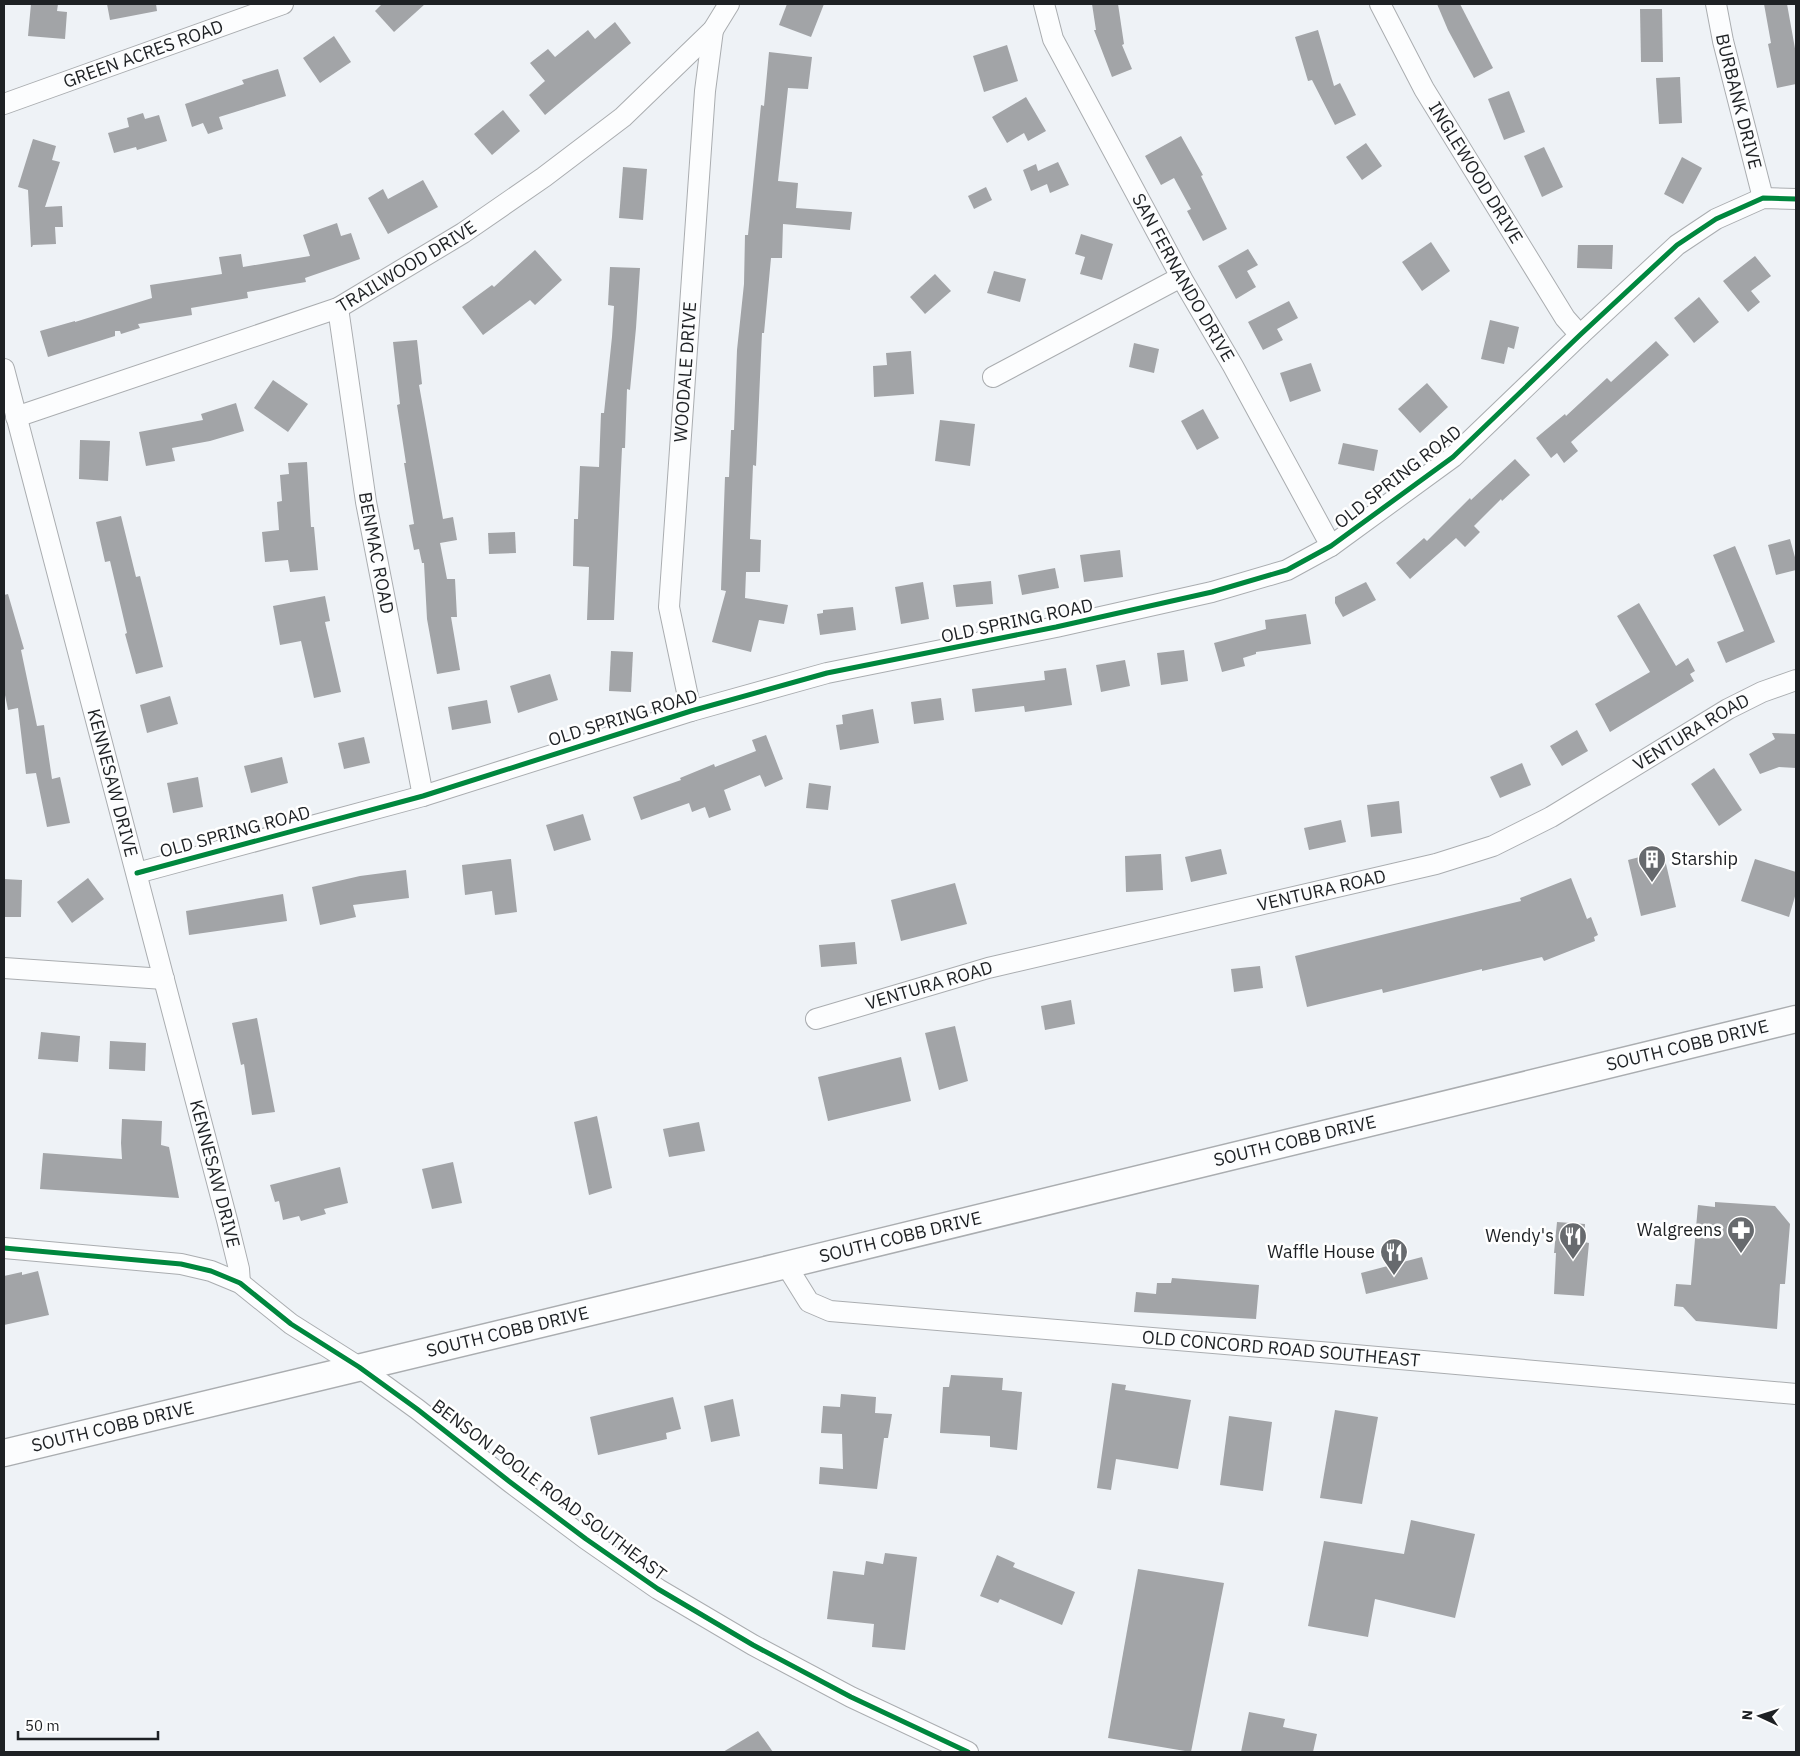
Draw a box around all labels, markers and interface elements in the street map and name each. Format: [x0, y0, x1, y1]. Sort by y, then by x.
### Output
street label: GREEN ACRES ROAD [60, 14, 226, 93]
street label: BURBANK DRIVE [1711, 32, 1767, 172]
street label: INGLEWOOD DRIVE [1424, 97, 1528, 247]
street label: SAN FERNANDO DRIVE [1127, 189, 1240, 366]
street label: TRAILWOOD DRIVE [332, 215, 481, 317]
street label: WOODALE DRIVE [669, 301, 701, 443]
street label: OLD SPRING ROAD [1330, 420, 1466, 533]
street label: BENMAC ROAD [354, 490, 399, 616]
street label: OLD SPRING ROAD [939, 593, 1095, 648]
street label: OLD SPRING ROAD [545, 684, 700, 751]
street label: VENTURA ROAD [1629, 688, 1753, 775]
street label: KENNESAW DRIVE [83, 706, 143, 860]
street label: OLD SPRING ROAD [157, 800, 313, 863]
building icon: Starship [1637, 844, 1667, 883]
place label: Starship [1671, 847, 1738, 870]
street label: VENTURA ROAD [1255, 864, 1388, 916]
street label: VENTURA ROAD [863, 955, 995, 1015]
street label: SOUTH COBB DRIVE [1604, 1014, 1771, 1076]
street label: KENNESAW DRIVE [185, 1097, 245, 1250]
street label: SOUTH COBB DRIVE [1211, 1110, 1378, 1171]
street label: SOUTH COBB DRIVE [817, 1206, 984, 1268]
pharmacy icon: Walgreens [1726, 1215, 1756, 1254]
place label: Walgreens [1637, 1218, 1722, 1241]
restaurant icon: Wendy's [1558, 1221, 1588, 1260]
place label: Wendy's [1485, 1224, 1554, 1247]
restaurant icon: Waffle House [1379, 1237, 1409, 1276]
place label: Waffle House [1267, 1240, 1375, 1263]
street label: SOUTH COBB DRIVE [424, 1301, 591, 1362]
street label: OLD CONCORD ROAD SOUTHEAST [1141, 1325, 1421, 1372]
street label: BENSON POOLE ROAD SOUTHEAST [427, 1394, 671, 1585]
street label: SOUTH COBB DRIVE [29, 1396, 196, 1457]
north arrow [1735, 1691, 1785, 1741]
scale bar [18, 1708, 158, 1740]
text: N [1738, 1709, 1756, 1721]
text: 50 m [25, 1716, 60, 1735]

